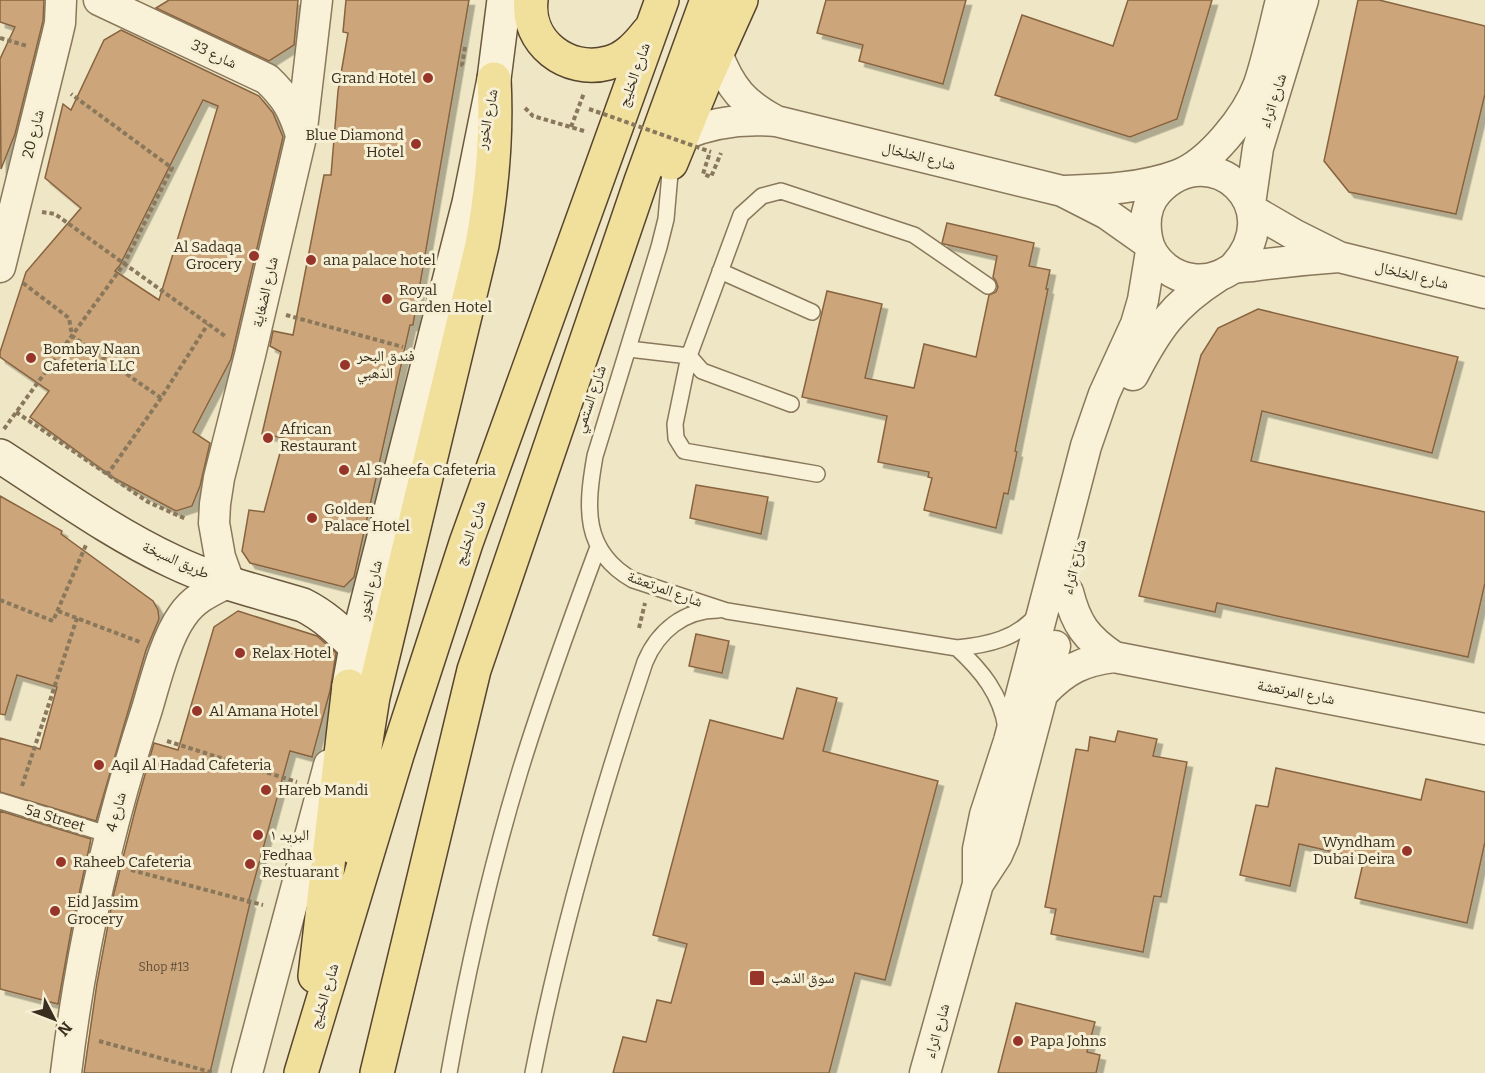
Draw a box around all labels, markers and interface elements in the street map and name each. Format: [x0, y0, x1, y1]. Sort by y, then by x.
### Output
street label: شارع 33 [188, 36, 240, 73]
street label: شارع الخليج [614, 40, 655, 110]
place label: Grand Hotel [331, 69, 416, 87]
marker: Grand Hotel [421, 71, 435, 85]
street label: شارع اثراء [1256, 71, 1291, 131]
street label: شارع الخور [472, 87, 503, 152]
street label: شارع 20 [18, 108, 49, 160]
place label: Blue Diamond Hotel [305, 126, 404, 161]
marker: Blue Diamond Hotel [409, 137, 423, 151]
street label: شارع الخلخال [880, 138, 958, 175]
place label: Al Sadaqa Grocery [174, 238, 242, 273]
marker: Al Sadaqa Grocery [247, 249, 261, 263]
place label: ana palace hotel [323, 251, 436, 269]
marker: ana palace hotel [304, 253, 318, 267]
street label: شارع الضغاية [248, 255, 283, 329]
street label: شارع الخلخال [1373, 257, 1451, 294]
place label: Royal Garden Hotel [399, 281, 492, 316]
marker: Royal Garden Hotel [380, 292, 394, 306]
place label: Bombay Naan Cafeteria LLC [43, 340, 141, 375]
place label: فندق البحر الذهبي [356, 347, 415, 385]
marker: Bombay Naan Cafeteria LLC [24, 351, 38, 365]
marker: فندق البحر الذهبي [338, 358, 352, 372]
street label: شارع الستمي [570, 363, 613, 436]
place label: African Restaurant [280, 420, 358, 455]
marker: African Restaurant [261, 431, 275, 445]
place label: Al Saheefa Cafeteria [356, 461, 496, 479]
marker: Al Saheefa Cafeteria [337, 463, 351, 477]
street label: شارع الخليج [451, 498, 490, 568]
place label: Golden Palace Hotel [324, 500, 410, 535]
marker: Golden Palace Hotel [305, 511, 319, 525]
street label: طريق السبخة [139, 537, 212, 584]
street label: شارع اثراء [1058, 537, 1091, 597]
street label: شارع الخور [354, 558, 387, 623]
street label: شارع المرتعشة [625, 567, 705, 612]
place label: Relax Hotel [252, 644, 331, 662]
marker: Relax Hotel [233, 646, 247, 660]
street label: شارع المرتعشة [1256, 676, 1336, 709]
place label: Al Amana Hotel [209, 702, 318, 720]
marker: Al Amana Hotel [190, 704, 204, 718]
place label: Aqil Al Hadad Cafeteria [111, 756, 272, 774]
marker: Aqil Al Hadad Cafeteria [92, 758, 106, 772]
place label: Hareb Mandi [278, 781, 369, 799]
marker: Hareb Mandi [259, 783, 273, 797]
street label: شارع 4 [102, 790, 131, 834]
street label: 5a Street [23, 800, 88, 836]
place label: البريد ١ [270, 826, 309, 844]
marker: البريد ١ [251, 828, 265, 842]
place label: Wyndham Dubai Deira [1313, 833, 1396, 868]
marker: Wyndham Dubai Deira [1400, 844, 1414, 858]
place label: Fedhaa Restuarant [262, 846, 340, 881]
place label: Raheeb Cafeteria [73, 853, 191, 871]
marker: Raheeb Cafeteria [54, 855, 68, 869]
marker: Fedhaa Restuarant [243, 857, 257, 871]
place label: Eid Jassim Grocery [67, 893, 139, 928]
marker: Eid Jassim Grocery [48, 904, 62, 918]
house number: Shop #13 [139, 960, 190, 974]
street label: شارع الخليج [306, 961, 343, 1031]
marker: سوق الذهب [748, 969, 766, 987]
place label: سوق الذهب [771, 969, 834, 988]
north arrow [24, 989, 84, 1049]
street label: شارع اثراء [921, 1001, 954, 1061]
text: N [54, 1018, 76, 1040]
place label: Papa Johns [1030, 1032, 1106, 1050]
marker: Papa Johns [1011, 1034, 1025, 1048]

